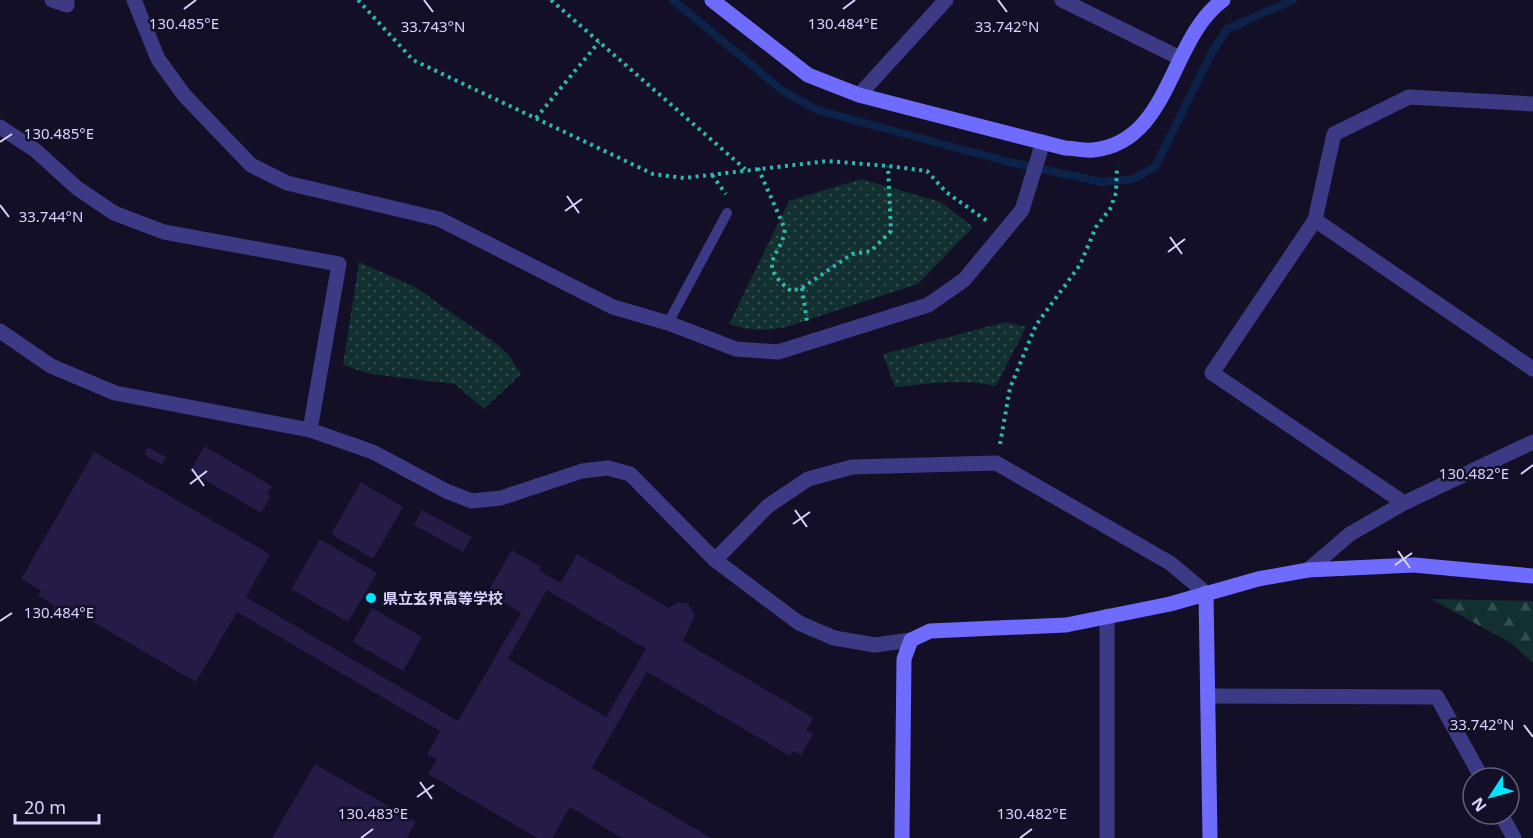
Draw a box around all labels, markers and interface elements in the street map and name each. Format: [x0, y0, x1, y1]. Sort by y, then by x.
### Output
text: 130.485°E [149, 13, 219, 33]
text: 130.484°E [808, 13, 878, 33]
text: 33.743°N [401, 16, 465, 36]
text: 33.742°N [975, 16, 1039, 36]
text: 130.485°E [24, 123, 94, 143]
text: 33.744°N [19, 206, 83, 226]
text: 130.482°E [1439, 463, 1509, 483]
place label: 県立玄界高等学校 [383, 588, 503, 608]
marker: 県立玄界高等学校 [364, 591, 378, 605]
text: 130.484°E [24, 602, 94, 622]
text: 33.742°N [1450, 714, 1514, 734]
north arrow [1461, 766, 1521, 826]
scale bar [15, 787, 99, 825]
text: N [1466, 793, 1492, 817]
text: 20 m [24, 795, 66, 819]
text: 130.483°E [338, 803, 408, 823]
text: 130.482°E [997, 803, 1067, 823]

